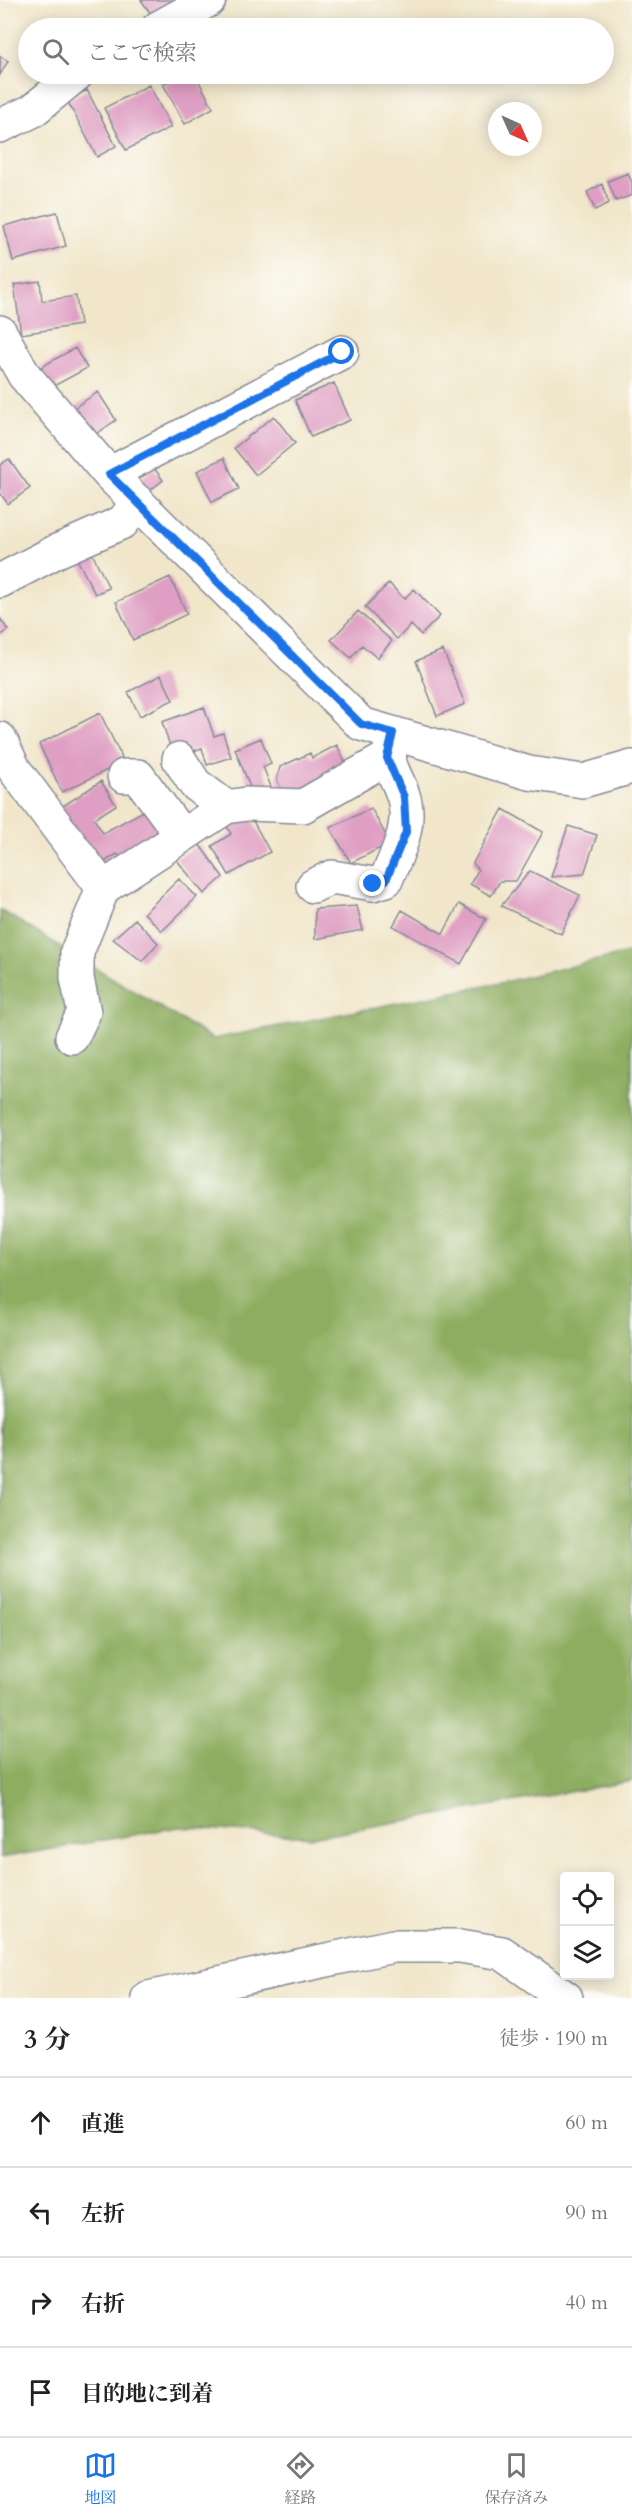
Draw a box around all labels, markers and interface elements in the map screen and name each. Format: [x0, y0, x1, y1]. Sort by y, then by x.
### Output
search box [18, 18, 614, 84]
icon: search [39, 35, 72, 68]
text: ここで検索 [87, 38, 197, 68]
north arrow [488, 102, 542, 156]
route start [328, 338, 354, 364]
route end [359, 870, 385, 896]
map controls [560, 1872, 614, 1980]
button: locate [560, 1872, 614, 1926]
button: layers [560, 1926, 614, 1980]
text: 3 分 [24, 2022, 70, 2057]
text: 徒歩 · 190 m [499, 2025, 608, 2052]
icon: ahead [24, 2106, 57, 2139]
text: 直進 [81, 2109, 125, 2139]
text: 60 m [565, 2109, 608, 2136]
icon: left [24, 2196, 57, 2229]
text: 左折 [81, 2199, 125, 2229]
text: 90 m [565, 2199, 608, 2226]
icon: right [24, 2286, 57, 2319]
text: 右折 [81, 2289, 125, 2319]
text: 40 m [565, 2289, 608, 2316]
icon: arrive [24, 2376, 57, 2409]
text: 目的地に到着 [81, 2379, 213, 2409]
tab: 地図 [84, 2449, 117, 2509]
tab: 経路 [284, 2449, 317, 2509]
tab: 保存済み [484, 2449, 548, 2509]

